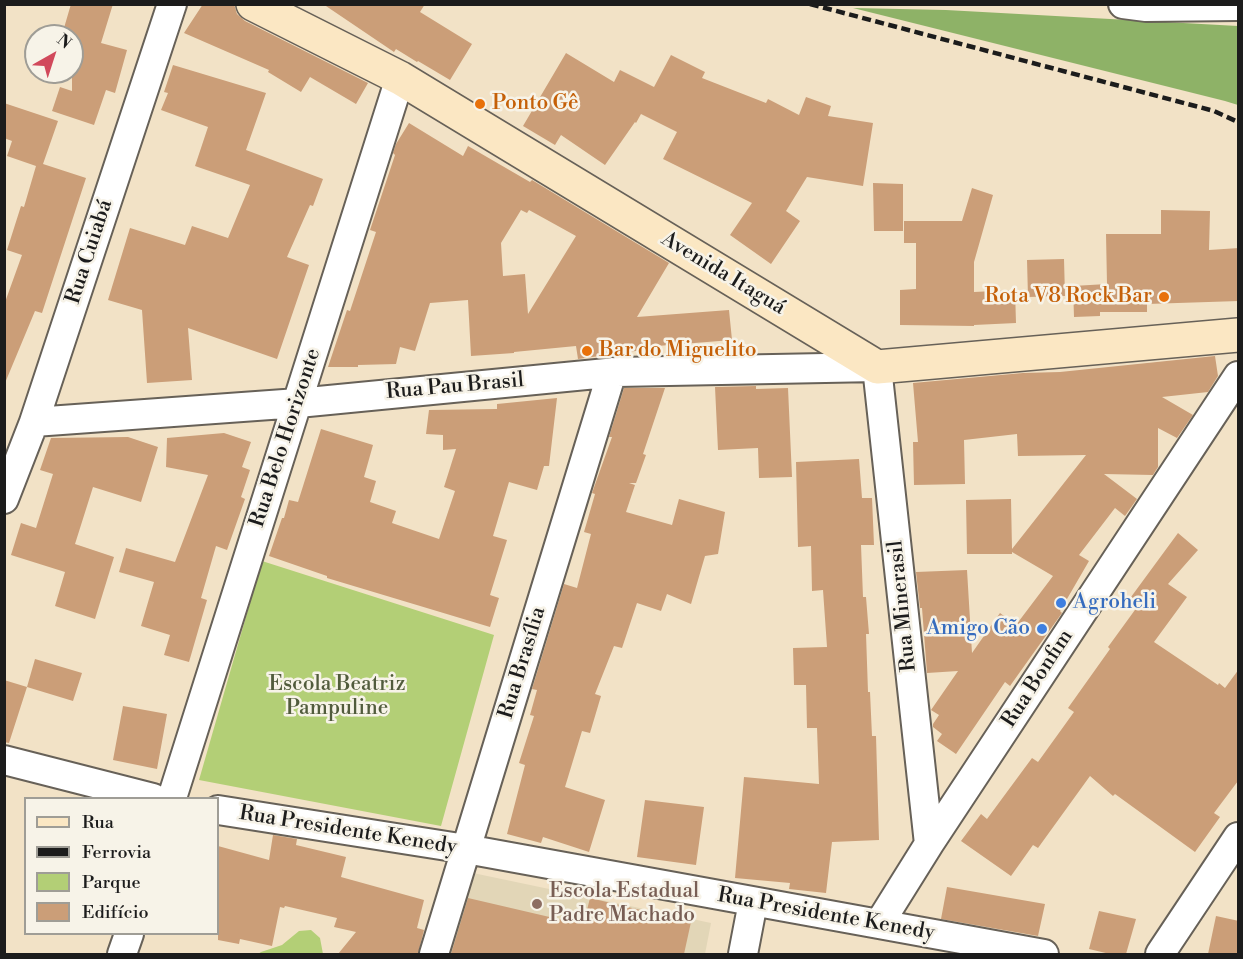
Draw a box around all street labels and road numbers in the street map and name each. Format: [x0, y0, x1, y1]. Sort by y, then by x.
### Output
street label: Rua Cuiabá [61, 197, 119, 307]
street label: Avenida Itaguá [656, 227, 790, 321]
street label: Rua Belo Horizonte [245, 345, 327, 531]
street label: Rua Pau Brasil [385, 368, 525, 406]
street label: Rua Minerasil [884, 539, 922, 673]
street label: Rua Brasília [494, 604, 552, 722]
street label: Rua Bonfim [997, 625, 1079, 733]
street label: Rua Presidente Kenedy [237, 801, 459, 861]
street label: Rua Presidente Kenedy [715, 883, 937, 947]

